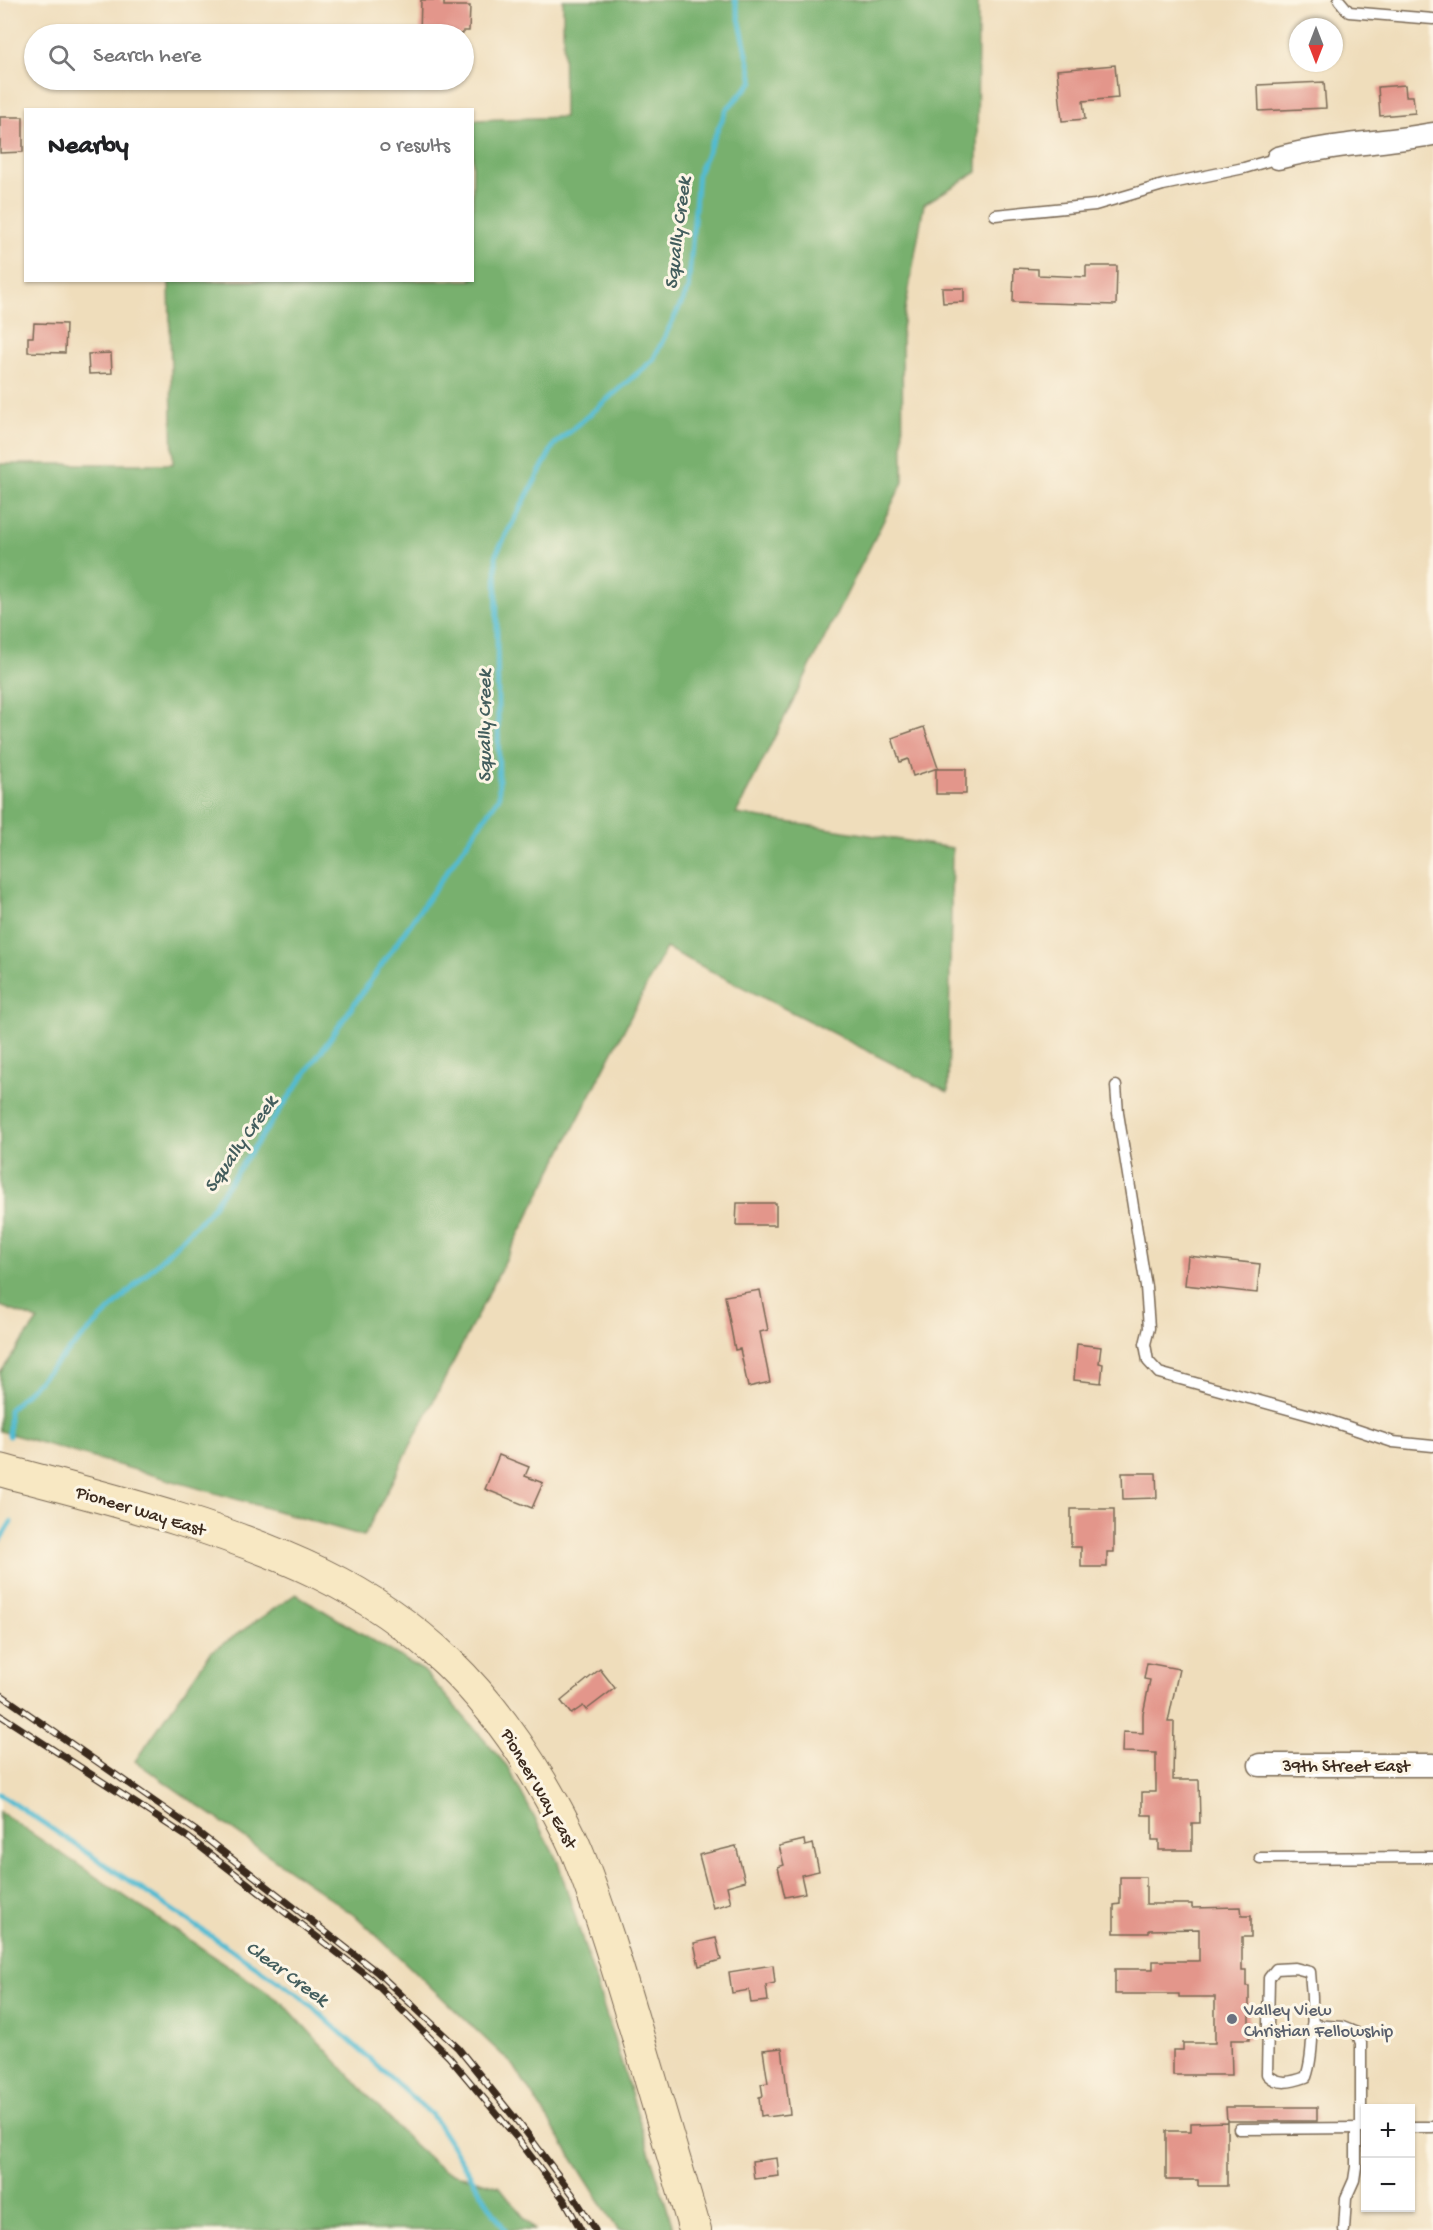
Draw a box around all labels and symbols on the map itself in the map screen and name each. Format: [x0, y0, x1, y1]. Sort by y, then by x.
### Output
north arrow [1289, 18, 1343, 72]
water label: Squally Creek [661, 174, 698, 291]
water label: Squally Creek [475, 668, 498, 782]
water label: Squally Creek [200, 1091, 285, 1198]
street label: Pioneer Way East [72, 1482, 209, 1543]
street label: Pioneer Way East [495, 1725, 581, 1854]
street label: 39th Street East [1281, 1757, 1411, 1778]
water label: Clear Creek [240, 1937, 333, 2014]
place label: Valley View Christian Fellowship [1243, 2001, 1393, 2043]
marker: Valley View Christian Fellowship [1225, 2012, 1239, 2026]

